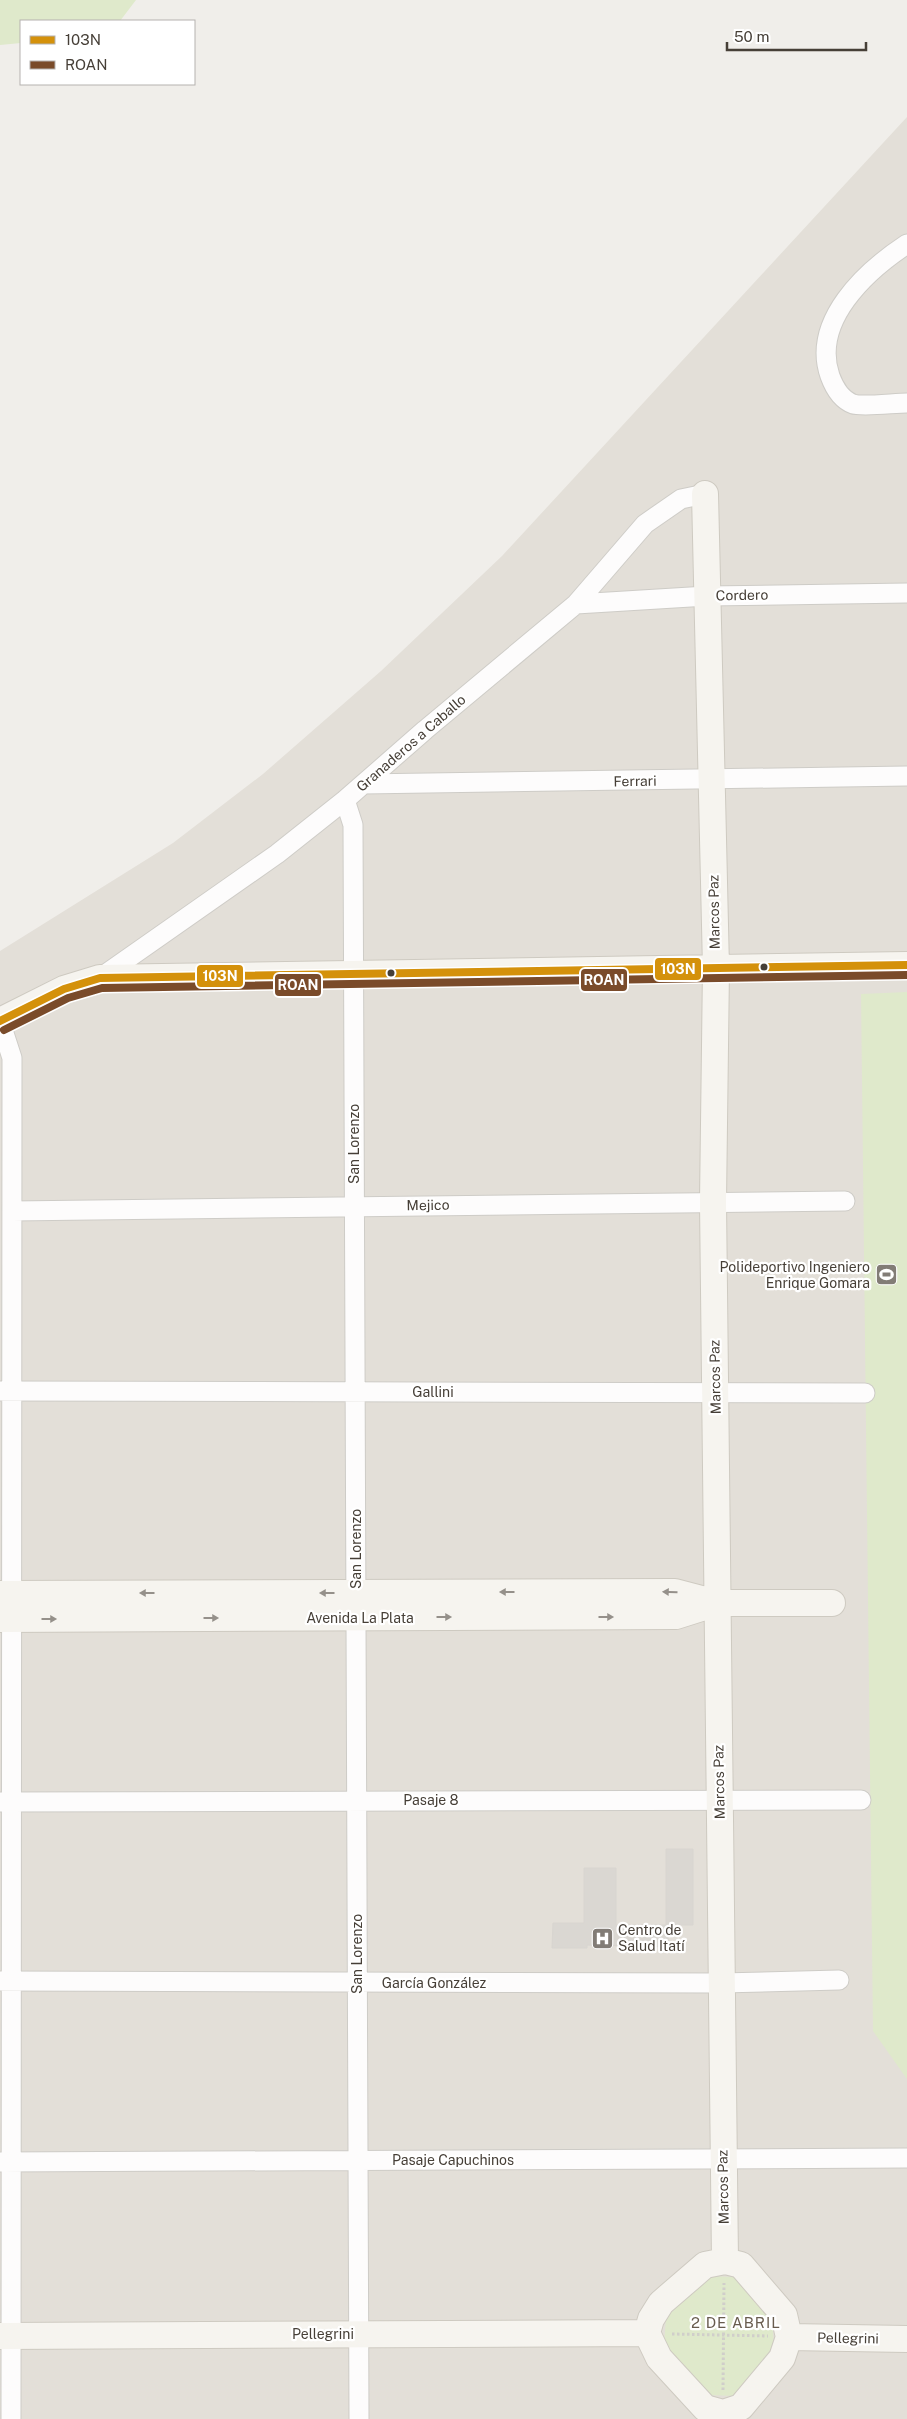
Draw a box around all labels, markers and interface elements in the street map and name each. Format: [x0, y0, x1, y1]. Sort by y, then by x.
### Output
legend [20, 20, 195, 85]
scale bar [727, 20, 866, 52]
text: 50 m [734, 28, 769, 45]
text: 103N [65, 31, 101, 48]
text: ROAN [65, 56, 107, 73]
street label: Cordero [716, 587, 768, 603]
street label: Granaderos a Caballo [353, 691, 469, 795]
street label: Ferrari [613, 773, 657, 789]
street label: Marcos Paz [705, 874, 723, 949]
line badge: 103N [654, 957, 702, 981]
text: 103N [660, 961, 696, 977]
unlabelled marker [759, 962, 769, 972]
line badge: 103N [196, 964, 244, 988]
text: 103N [202, 968, 238, 984]
unlabelled marker [386, 968, 396, 978]
line badge: ROAN [580, 968, 628, 992]
text: ROAN [584, 972, 624, 988]
line badge: ROAN [274, 973, 322, 997]
text: ROAN [278, 977, 318, 993]
street label: San Lorenzo [346, 1104, 362, 1184]
street label: Mejico [406, 1197, 450, 1213]
place label: Polideportivo Ingeniero Enrique Gomara [720, 1259, 870, 1291]
sports icon: Polideportivo Ingeniero Enrique Gomara [874, 1263, 898, 1287]
street label: Marcos Paz [706, 1339, 724, 1414]
street label: Gallini [412, 1384, 454, 1400]
street label: San Lorenzo [348, 1509, 364, 1589]
one-way arrow [499, 1588, 515, 1596]
one-way arrow [661, 1588, 677, 1596]
one-way arrow [139, 1589, 155, 1597]
one-way arrow [319, 1589, 335, 1597]
street label: Avenida La Plata [306, 1610, 414, 1626]
one-way arrow [436, 1613, 452, 1621]
one-way arrow [598, 1613, 614, 1621]
one-way arrow [203, 1614, 219, 1622]
one-way arrow [41, 1615, 57, 1623]
street label: Marcos Paz [710, 1744, 728, 1819]
street label: Pasaje 8 [403, 1792, 459, 1808]
street label: San Lorenzo [349, 1914, 365, 1994]
place label: Centro de Salud Itatí [618, 1922, 685, 1954]
hospital icon: Centro de Salud Itatí [590, 1926, 614, 1950]
street label: García González [382, 1975, 487, 1991]
street label: Marcos Paz [714, 2149, 732, 2224]
street label: Pasaje Capuchinos [392, 2152, 514, 2168]
district label: 2 DE ABRIL [691, 2314, 781, 2331]
street label: Pellegrini [292, 2326, 354, 2342]
street label: Pellegrini [817, 2329, 879, 2347]

